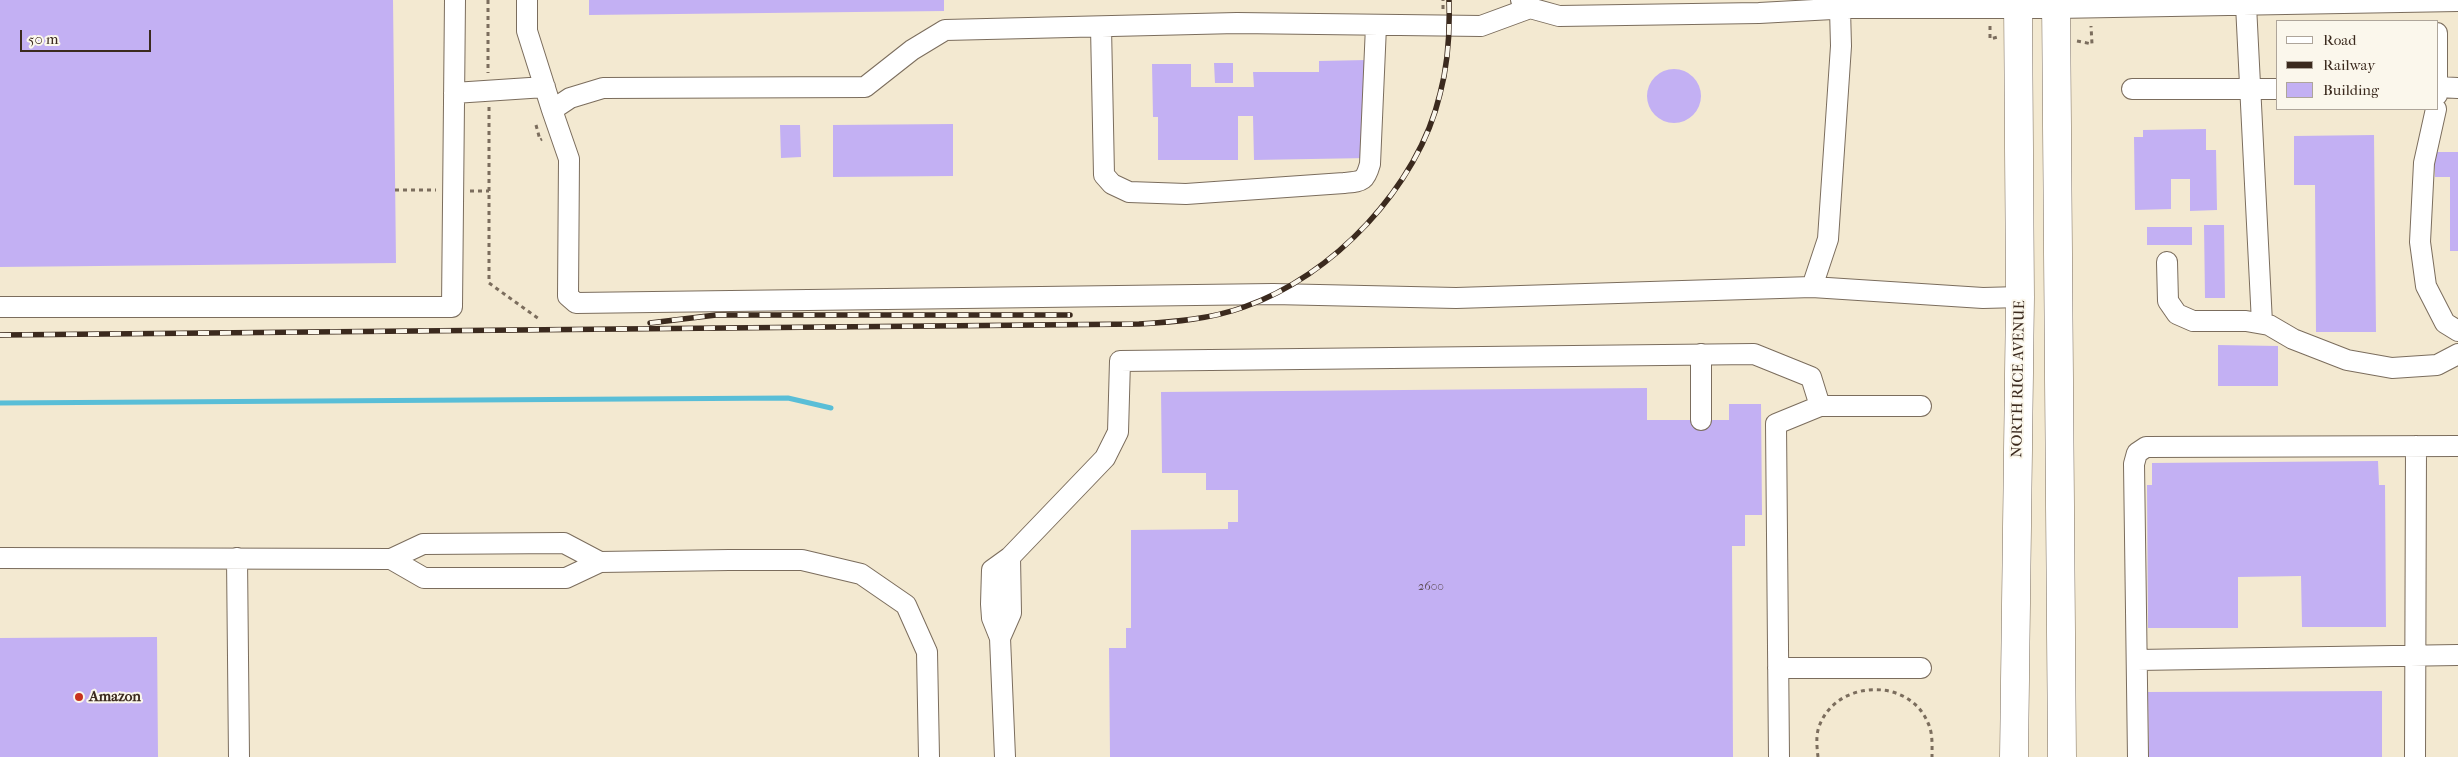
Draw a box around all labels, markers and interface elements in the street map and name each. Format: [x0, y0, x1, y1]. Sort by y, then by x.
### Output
scale bar [22, 20, 154, 52]
legend [2276, 20, 2438, 110]
text: 50 m [28, 30, 58, 48]
text: Road [2323, 31, 2356, 49]
text: Railway [2323, 56, 2375, 74]
text: Building [2323, 81, 2379, 99]
street label: NORTH RICE AVENUE [2009, 300, 2029, 458]
house number: 2600 [1418, 580, 1444, 594]
place label: Amazon [89, 688, 141, 706]
marker: Amazon [73, 691, 85, 703]

